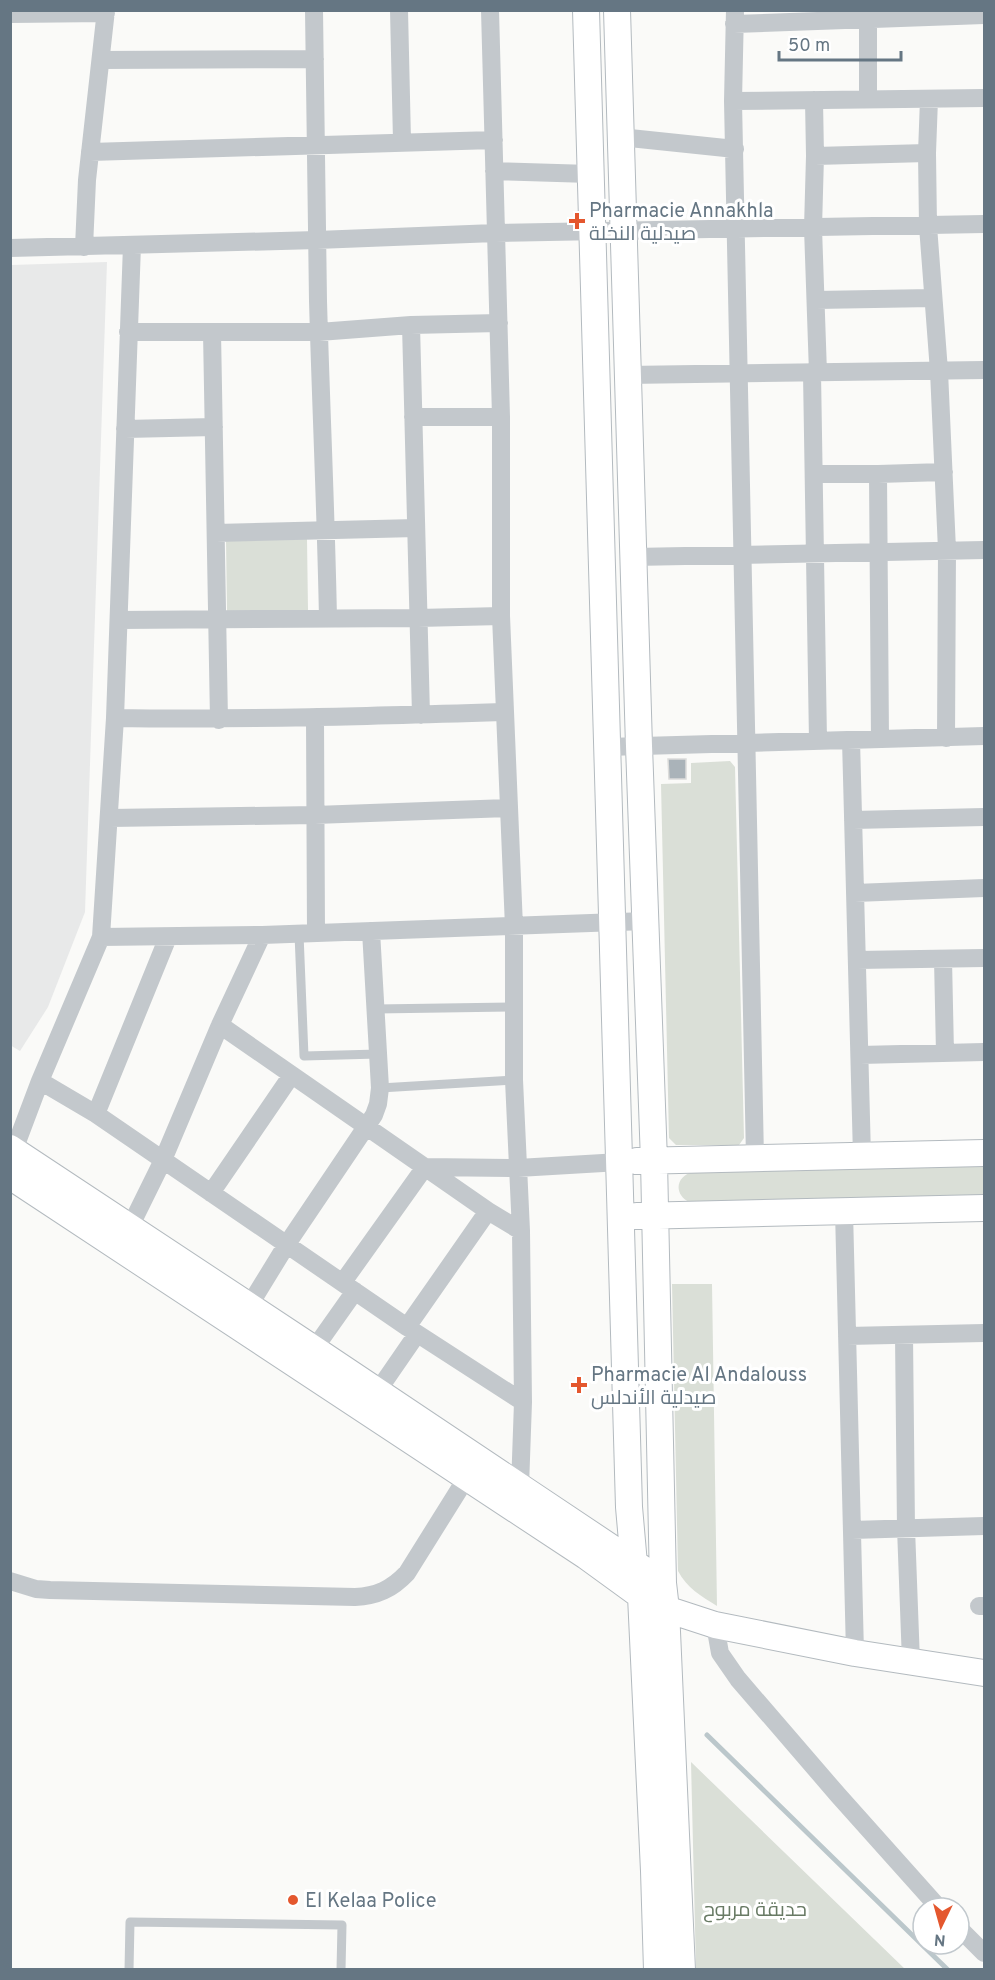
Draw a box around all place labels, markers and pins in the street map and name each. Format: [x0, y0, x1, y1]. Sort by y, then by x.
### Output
place label: Pharmacie Annakhla صيدلية النخلة [589, 199, 774, 248]
marker: Pharmacie Annakhla صيدلية النخلة [570, 214, 584, 228]
place label: Pharmacie Al Andalouss صيدلية الأندلس [591, 1363, 807, 1412]
marker: Pharmacie Al Andalouss صيدلية الأندلس [572, 1378, 586, 1392]
place label: El Kelaa Police [305, 1889, 437, 1915]
marker: El Kelaa Police [286, 1893, 300, 1907]

